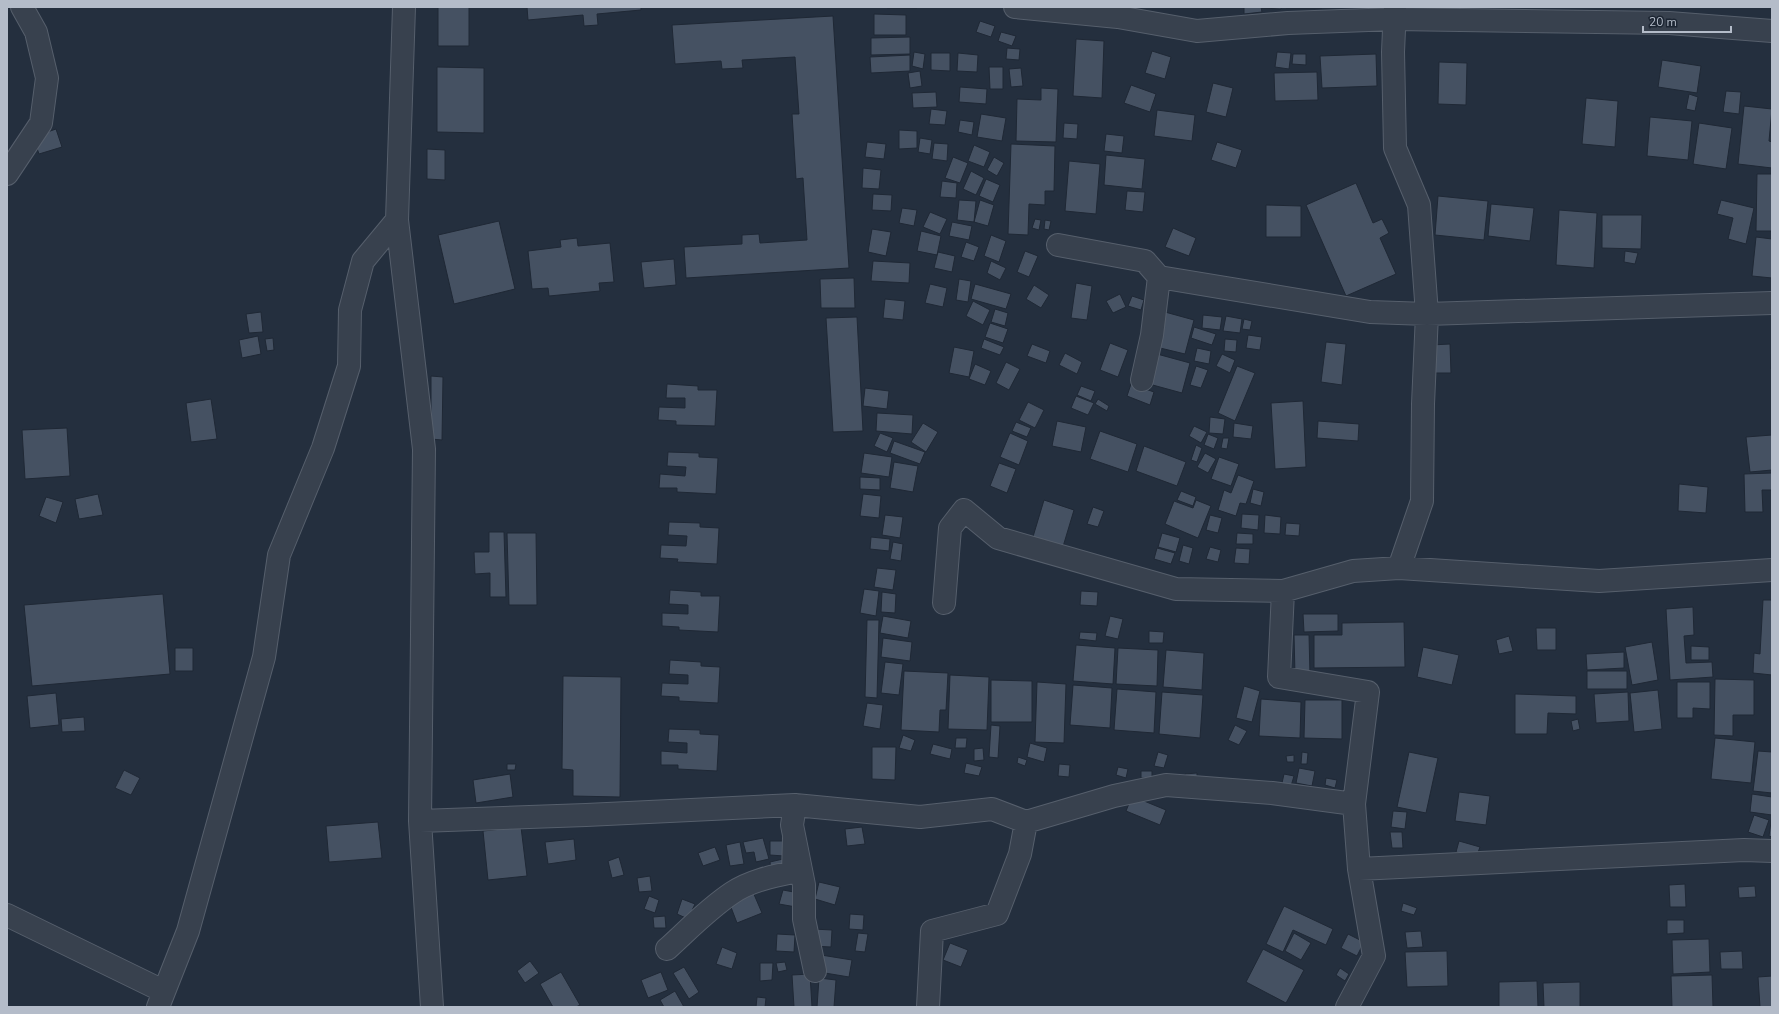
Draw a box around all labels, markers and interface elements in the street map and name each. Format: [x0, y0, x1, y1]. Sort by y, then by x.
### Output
scale bar [1643, 8, 1731, 34]
text: 20 m [1649, 14, 1677, 30]

